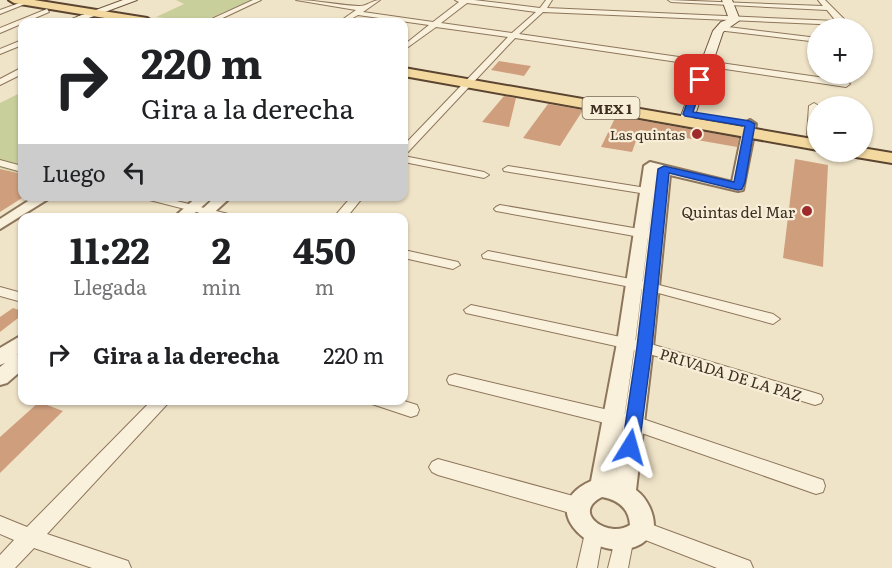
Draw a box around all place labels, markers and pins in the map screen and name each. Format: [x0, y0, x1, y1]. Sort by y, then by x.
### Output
pin [674, 54, 725, 105]
place label: Las quintas [610, 124, 685, 144]
marker: Las quintas [690, 127, 704, 141]
place label: Quintas del Mar [682, 200, 795, 223]
marker: Quintas del Mar [800, 204, 814, 218]

